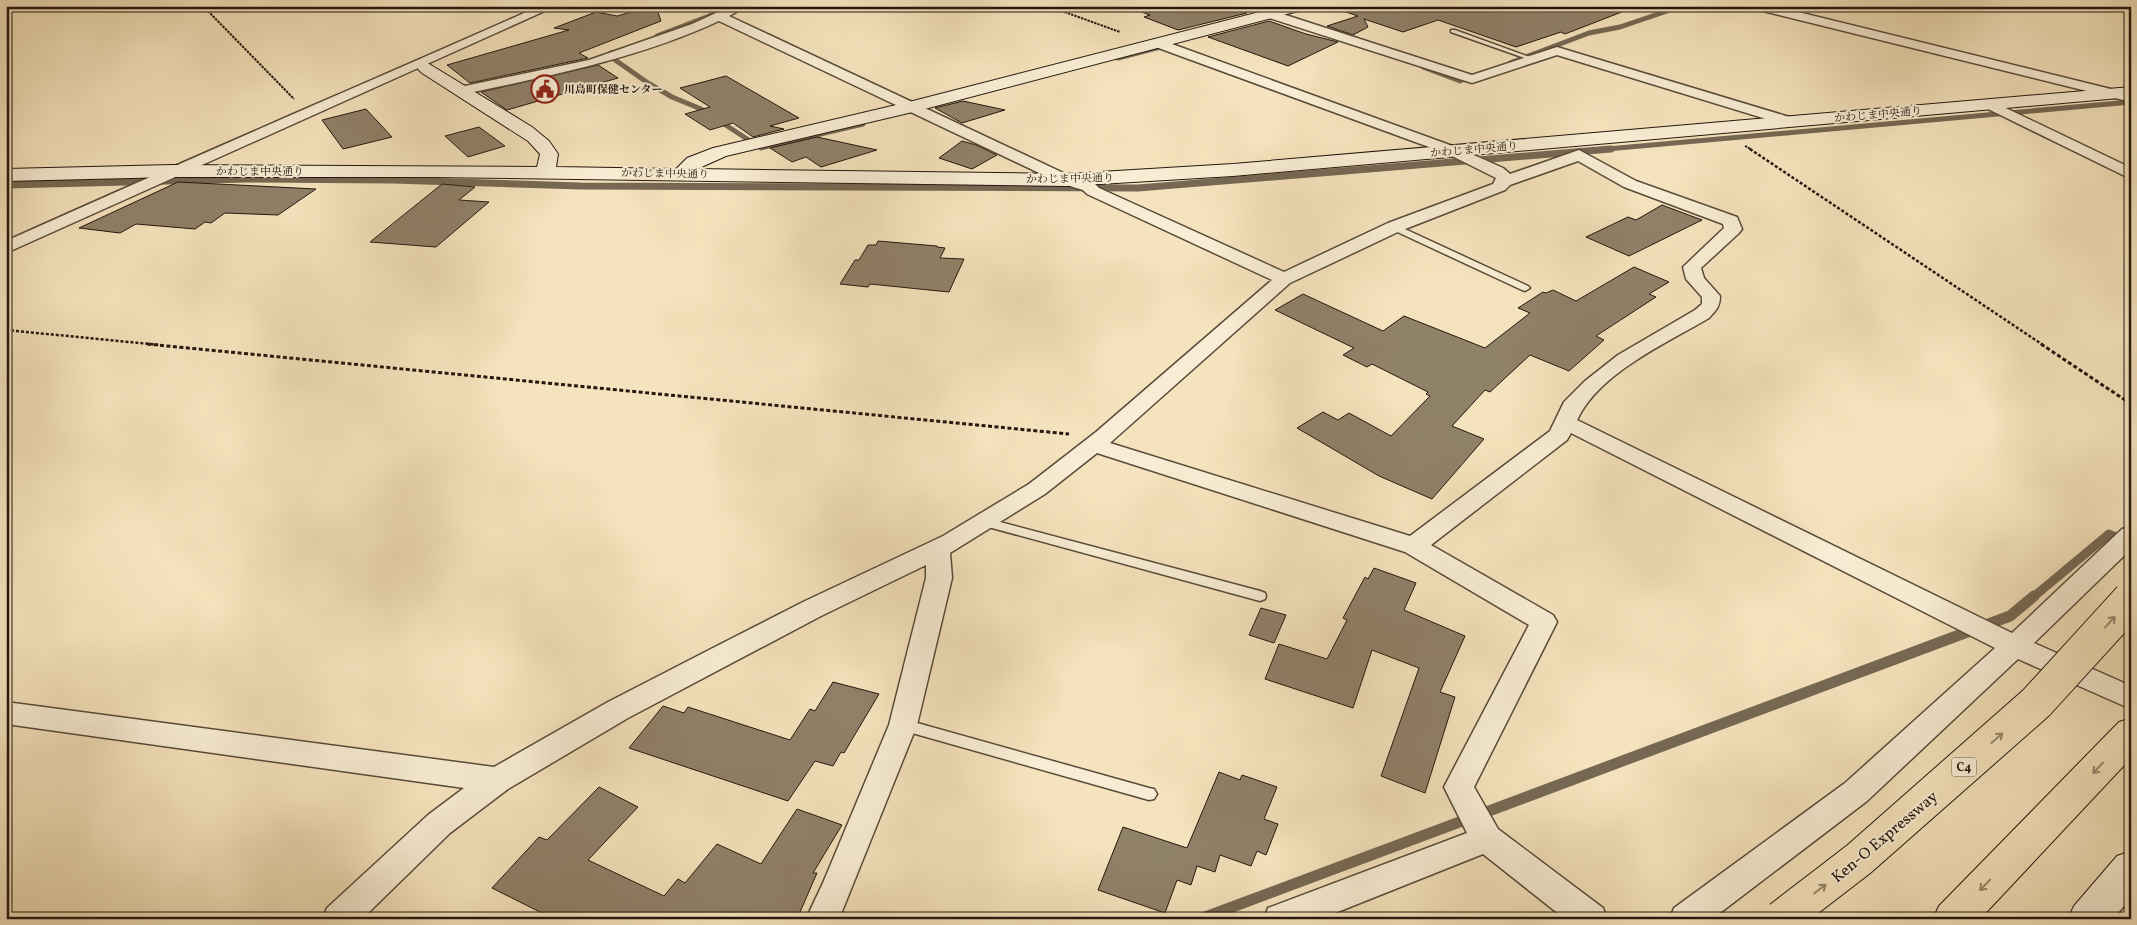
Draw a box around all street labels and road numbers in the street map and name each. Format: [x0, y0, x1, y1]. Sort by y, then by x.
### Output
street label: かわじま中央通り [1834, 104, 1923, 127]
street label: かわじま中央通り [1430, 139, 1519, 162]
street label: かわじま中央通り [216, 165, 304, 180]
street label: かわじま中央通り [621, 166, 709, 183]
street label: かわじま中央通り [1026, 171, 1114, 188]
road number: C4 [1952, 758, 1976, 776]
street label: Ken-O Expressway [1827, 786, 1943, 889]

